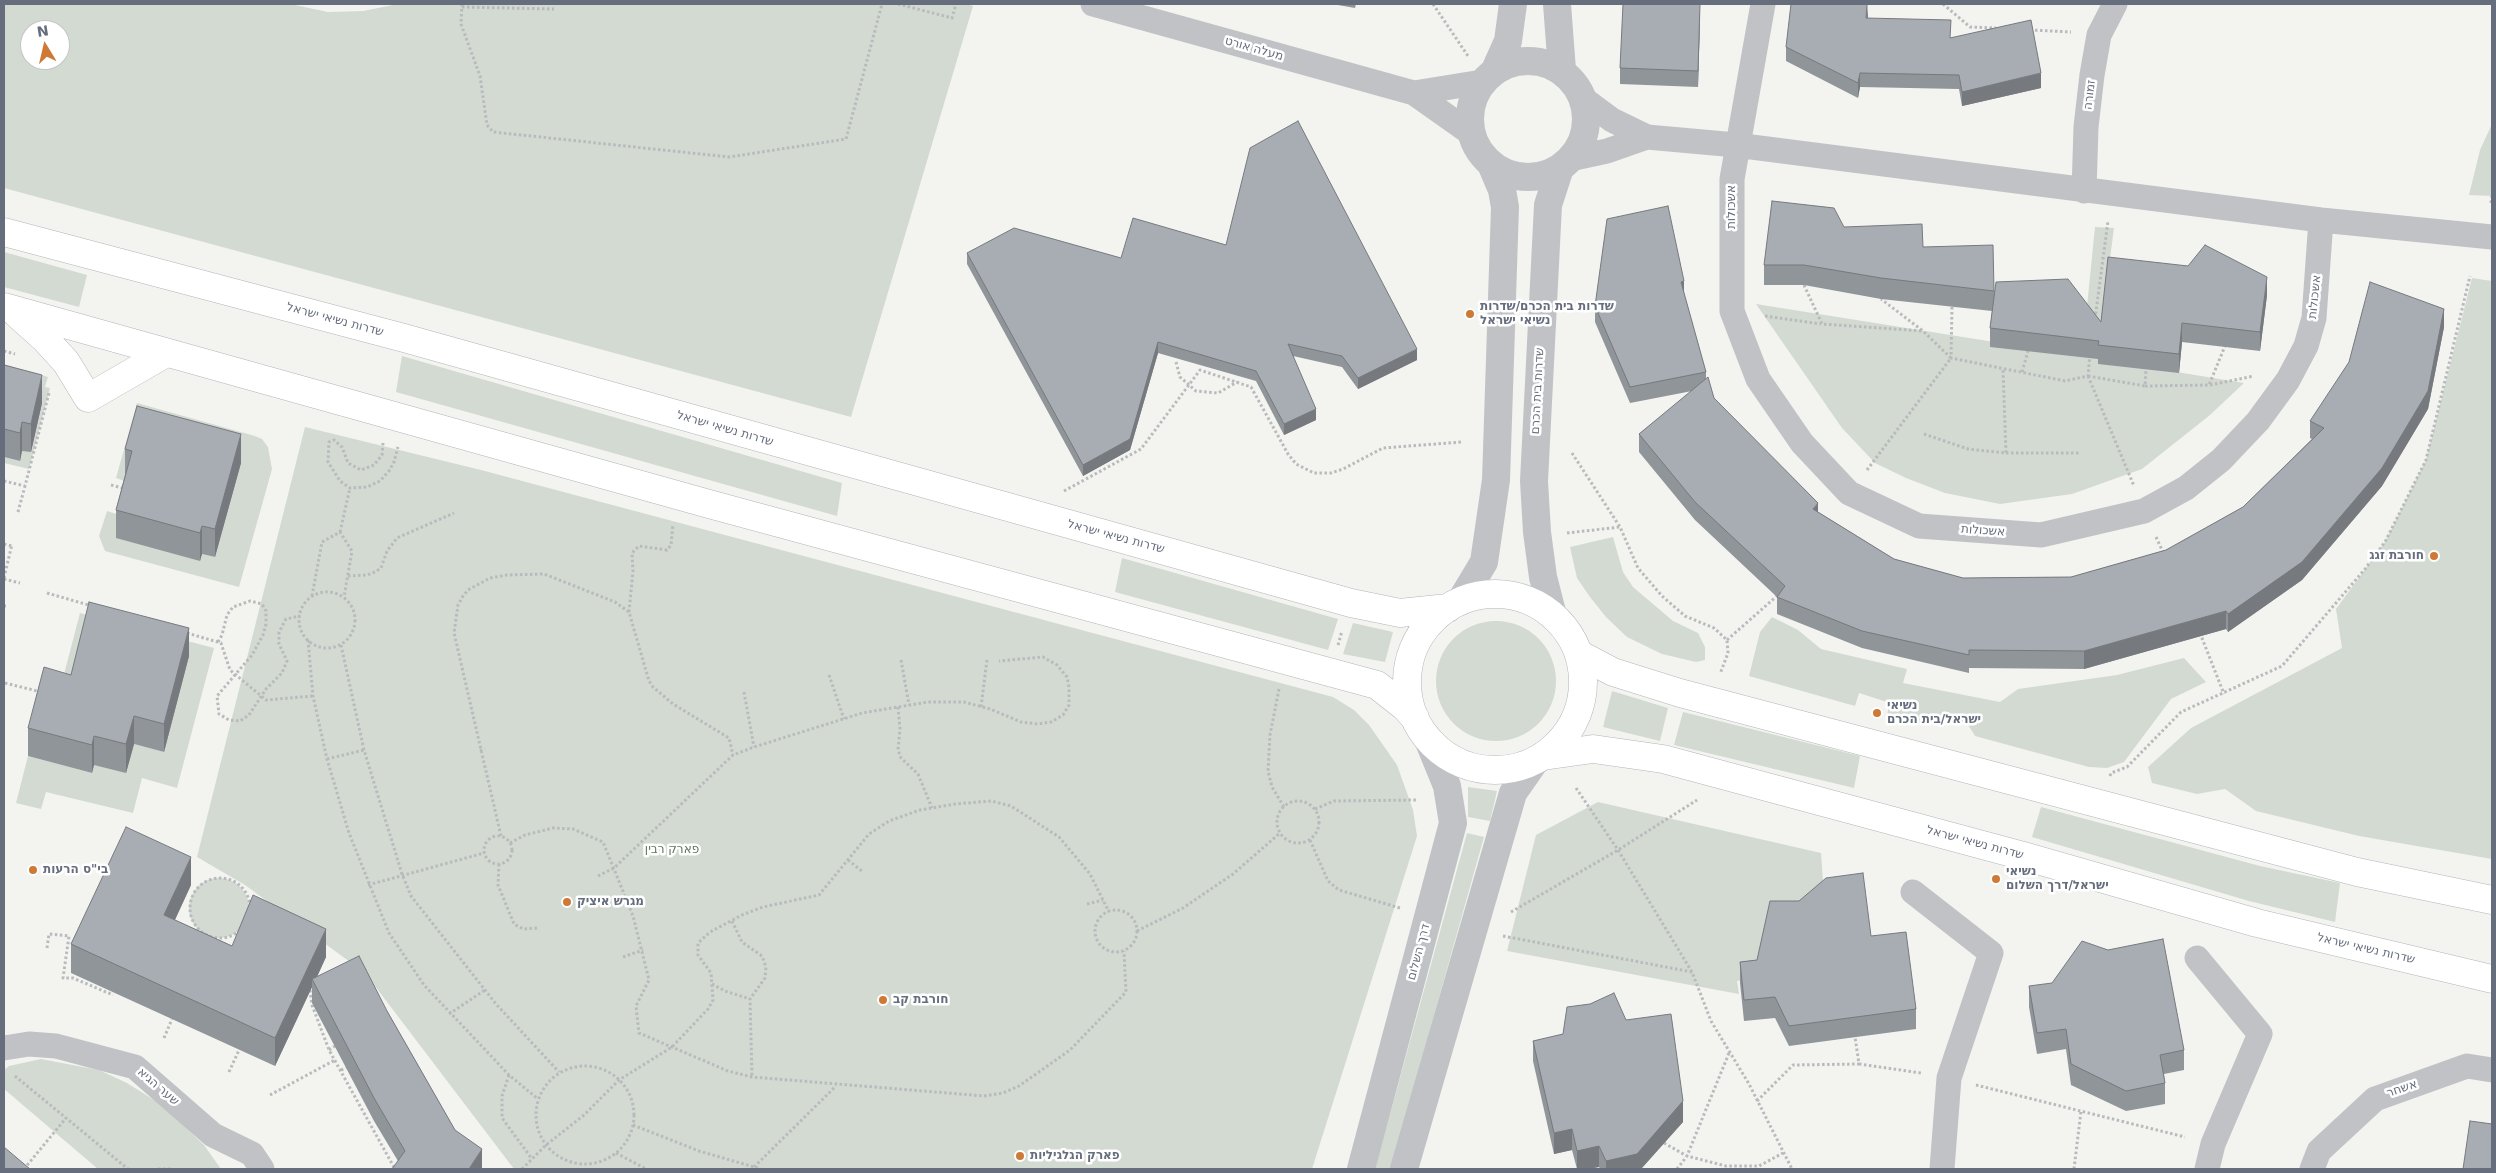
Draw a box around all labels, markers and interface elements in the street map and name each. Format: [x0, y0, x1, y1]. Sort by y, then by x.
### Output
north arrow [20, 20, 70, 70]
text: N [36, 22, 50, 40]
street label: מעלה אורט [1223, 34, 1285, 64]
street label: זמורה [2081, 79, 2099, 111]
street label: אשכולות [1725, 185, 1739, 229]
street label: אשכולות [2306, 274, 2324, 320]
street label: שדרות נשיאי ישראל [285, 300, 385, 340]
place label: שדרות בית הכרם/שדרות נשיאי ישראל [1480, 300, 1614, 328]
marker: שדרות בית הכרם/שדרות נשיאי ישראל [1464, 308, 1476, 320]
street label: שדרות בית הכרם [1529, 347, 1547, 435]
street label: שדרות נשיאי ישראל [675, 408, 775, 450]
street label: שדרות נשיאי ישראל [1066, 517, 1166, 557]
street label: אשכולות [1960, 522, 2006, 540]
place label: חורבת זגג [2369, 549, 2424, 563]
marker: חורבת זגג [2428, 550, 2440, 562]
place label: נשיאי ישראל/בית הכרם [1887, 699, 1981, 727]
marker: נשיאי ישראל/בית הכרם [1871, 707, 1883, 719]
street label: שדרות נשיאי ישראל [1925, 823, 2025, 863]
park label: פארק רבין [645, 843, 699, 857]
place label: בי"ס הרעות [43, 863, 108, 877]
marker: בי"ס הרעות [27, 864, 39, 876]
place label: נשיאי ישראל/דרך השלום [2006, 865, 2109, 893]
marker: נשיאי ישראל/דרך השלום [1990, 873, 2002, 885]
place label: מגרש איציק [577, 895, 644, 909]
marker: מגרש איציק [561, 896, 573, 908]
street label: דרך השלום [1405, 922, 1433, 982]
street label: שדרות נשיאי ישראל [2316, 931, 2416, 967]
place label: חורבת קב [893, 993, 948, 1007]
marker: חורבת קב [877, 994, 889, 1006]
street label: שער הגיא [134, 1065, 182, 1109]
street label: אשחר [2385, 1077, 2419, 1101]
place label: פארק הגלגיליות [1030, 1149, 1120, 1163]
marker: פארק הגלגיליות [1014, 1150, 1026, 1162]

